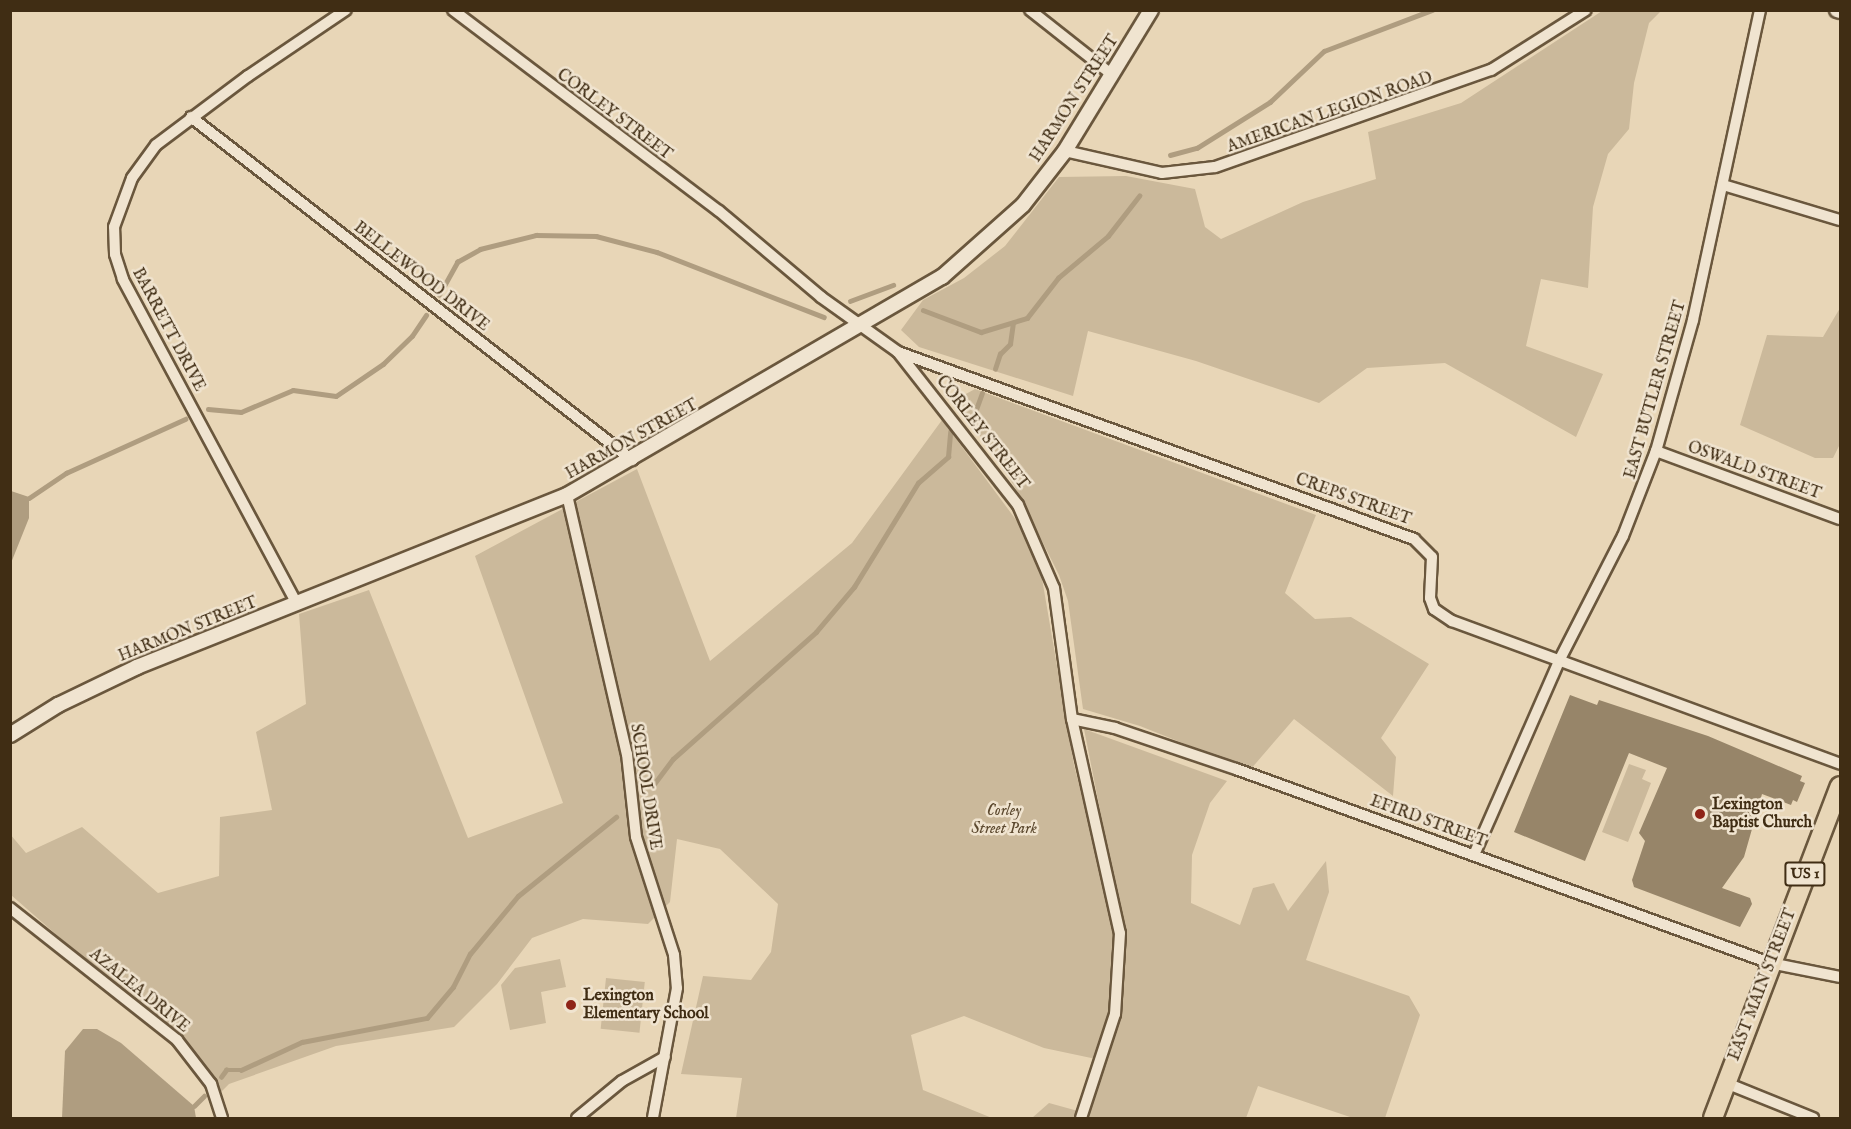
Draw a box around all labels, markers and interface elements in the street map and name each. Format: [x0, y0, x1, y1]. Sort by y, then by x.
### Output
street label: HARMON STREET [1027, 32, 1123, 166]
street label: CORLEY STREET [553, 66, 675, 164]
street label: AMERICAN LEGION ROAD [1225, 69, 1435, 157]
street label: BELLEWOOD DRIVE [350, 218, 492, 336]
street label: BARRETT DRIVE [127, 265, 209, 395]
street label: EAST BUTLER STREET [1621, 299, 1691, 481]
street label: CORLEY STREET [932, 372, 1032, 494]
street label: HARMON STREET [563, 396, 701, 484]
street label: OSWALD STREET [1685, 438, 1823, 504]
street label: CREPS STREET [1293, 470, 1413, 530]
street label: HARMON STREET [116, 593, 260, 667]
street label: SCHOOL DRIVE [626, 723, 664, 851]
street label: EFIRD STREET [1367, 792, 1489, 852]
place label: Lexington Baptist Church [1712, 795, 1812, 833]
park label: Corley Street Park [971, 801, 1037, 839]
marker: Lexington Baptist Church [1693, 807, 1707, 821]
road number: US 1 [1784, 862, 1826, 886]
street label: EAST MAIN STREET [1725, 906, 1801, 1064]
street label: AZALEA DRIVE [85, 945, 193, 1037]
place label: Lexington Elementary School [583, 986, 709, 1024]
marker: Lexington Elementary School [564, 998, 578, 1012]

